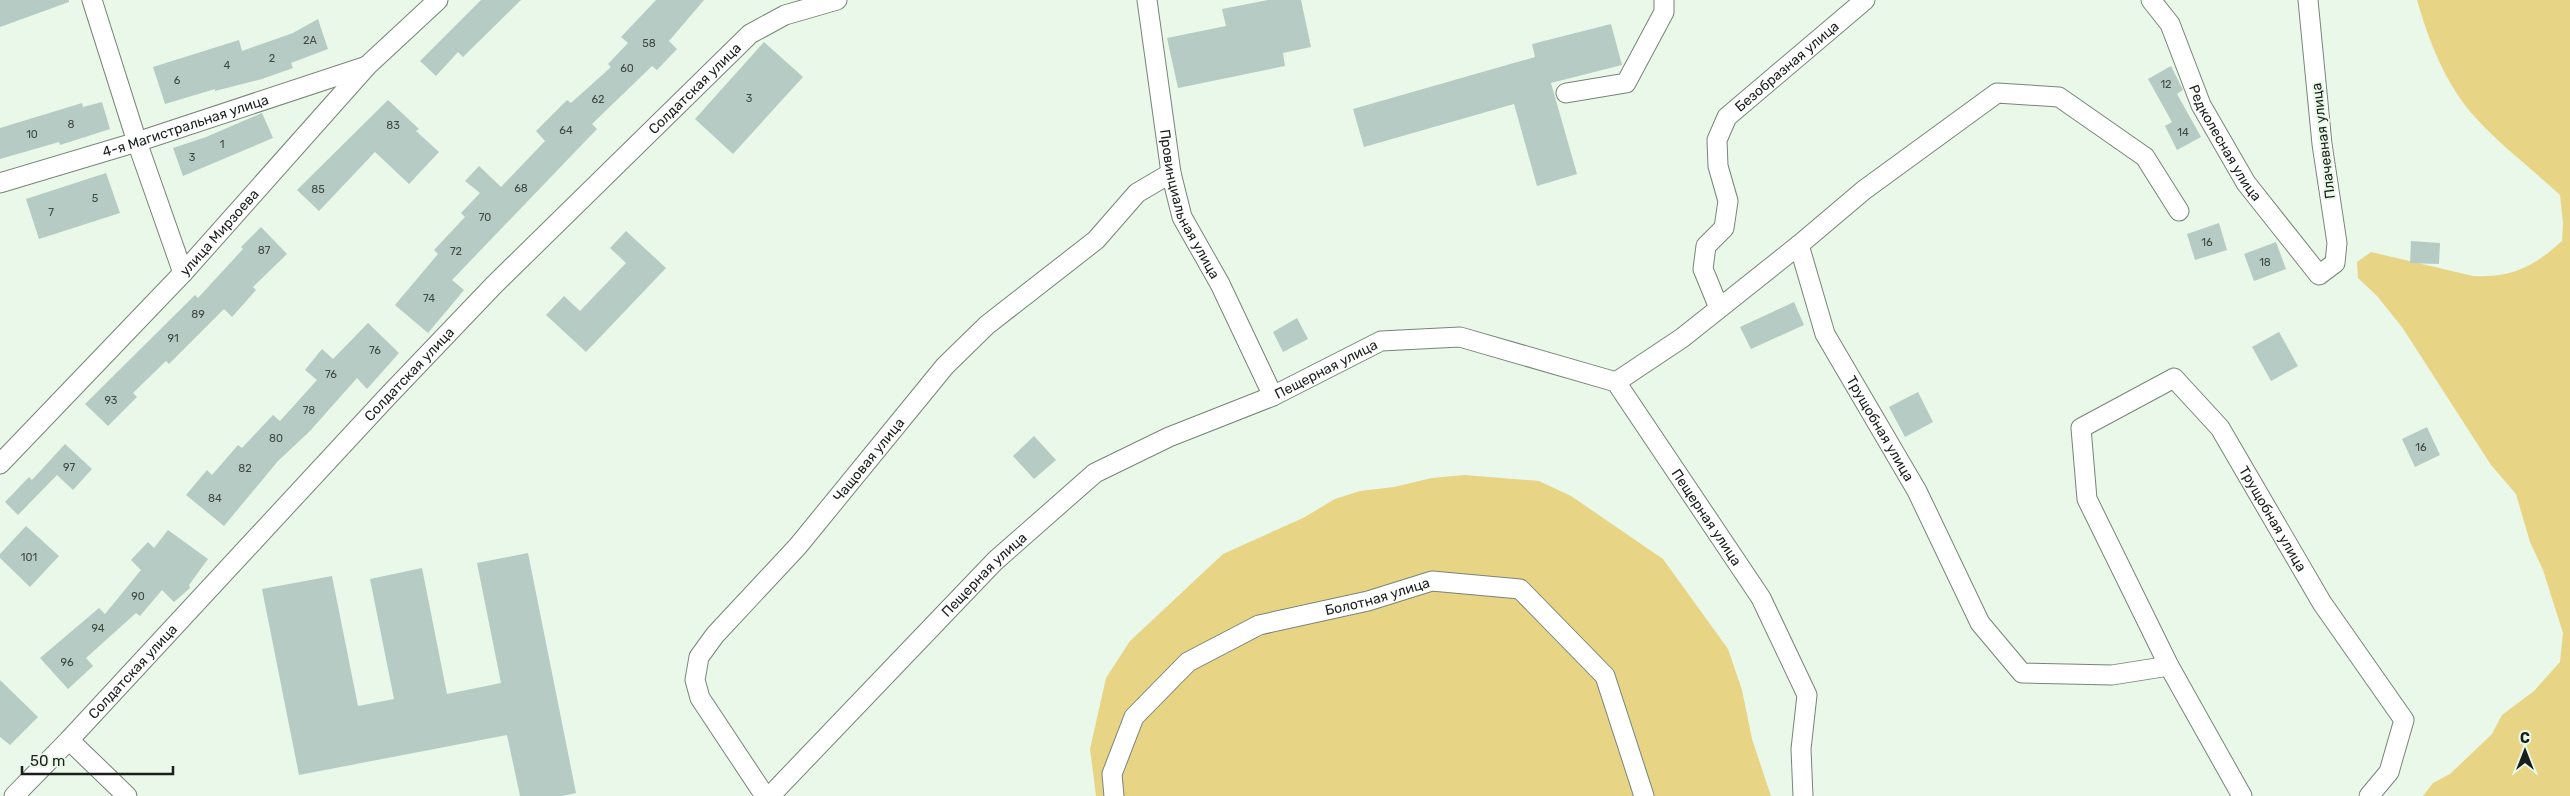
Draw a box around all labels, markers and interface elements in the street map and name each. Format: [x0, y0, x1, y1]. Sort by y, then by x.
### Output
street label: Безобразная улица [1732, 18, 1843, 116]
house number: 2А [303, 34, 318, 47]
house number: 58 [642, 37, 656, 50]
street label: Солдатская улица [645, 40, 745, 138]
house number: 2 [269, 52, 275, 65]
house number: 4 [224, 59, 231, 72]
house number: 60 [620, 62, 634, 75]
house number: 6 [174, 74, 181, 87]
house number: 12 [2160, 78, 2172, 91]
street label: Редколесная улица [2185, 82, 2265, 205]
street label: Плачевная улица [2308, 82, 2339, 200]
street label: 4-я Магистральная улица [100, 91, 271, 161]
house number: 3 [746, 92, 753, 105]
house number: 62 [591, 93, 605, 106]
house number: 8 [68, 118, 75, 131]
house number: 83 [386, 119, 400, 132]
house number: 64 [559, 124, 573, 137]
house number: 14 [2177, 126, 2189, 139]
house number: 10 [26, 128, 38, 141]
street label: Провинциальная улица [1156, 128, 1223, 282]
house number: 1 [220, 138, 224, 151]
house number: 3 [189, 151, 196, 164]
house number: 68 [514, 182, 528, 195]
house number: 85 [311, 183, 325, 196]
street label: улица Мирзоева [177, 186, 263, 280]
house number: 5 [92, 192, 99, 205]
house number: 7 [48, 206, 54, 219]
house number: 70 [479, 211, 491, 224]
house number: 16 [2201, 236, 2213, 249]
house number: 87 [258, 244, 271, 257]
house number: 72 [450, 245, 462, 258]
house number: 18 [2259, 256, 2271, 269]
house number: 74 [423, 292, 435, 305]
house number: 89 [191, 308, 205, 321]
street label: Солдатская улица [361, 324, 458, 425]
house number: 91 [167, 332, 179, 345]
street label: Пещерная улица [1272, 336, 1380, 403]
house number: 76 [369, 344, 381, 357]
house number: 76 [325, 368, 337, 381]
street label: Трущобная улица [1842, 373, 1917, 484]
house number: 93 [105, 394, 118, 407]
house number: 78 [303, 404, 315, 417]
street label: Чащовая улица [830, 415, 908, 505]
house number: 80 [269, 432, 283, 445]
house number: 16 [2415, 441, 2427, 454]
house number: 97 [63, 461, 75, 474]
house number: 82 [238, 462, 252, 475]
street label: Трущобная улица [2235, 463, 2310, 575]
street label: Пещерная улица [1668, 466, 1745, 569]
house number: 84 [208, 492, 222, 505]
street label: Пещерная улица [938, 529, 1030, 621]
house number: 101 [21, 551, 37, 564]
street label: Болотная улица [1323, 574, 1432, 619]
house number: 90 [131, 590, 145, 603]
street label: Солдатская улица [85, 621, 181, 723]
house number: 94 [91, 622, 105, 635]
house number: 96 [60, 656, 74, 669]
north arrow [2500, 726, 2550, 776]
text: С [2520, 730, 2530, 747]
scale bar [22, 744, 174, 776]
text: 50 m [30, 752, 65, 770]

